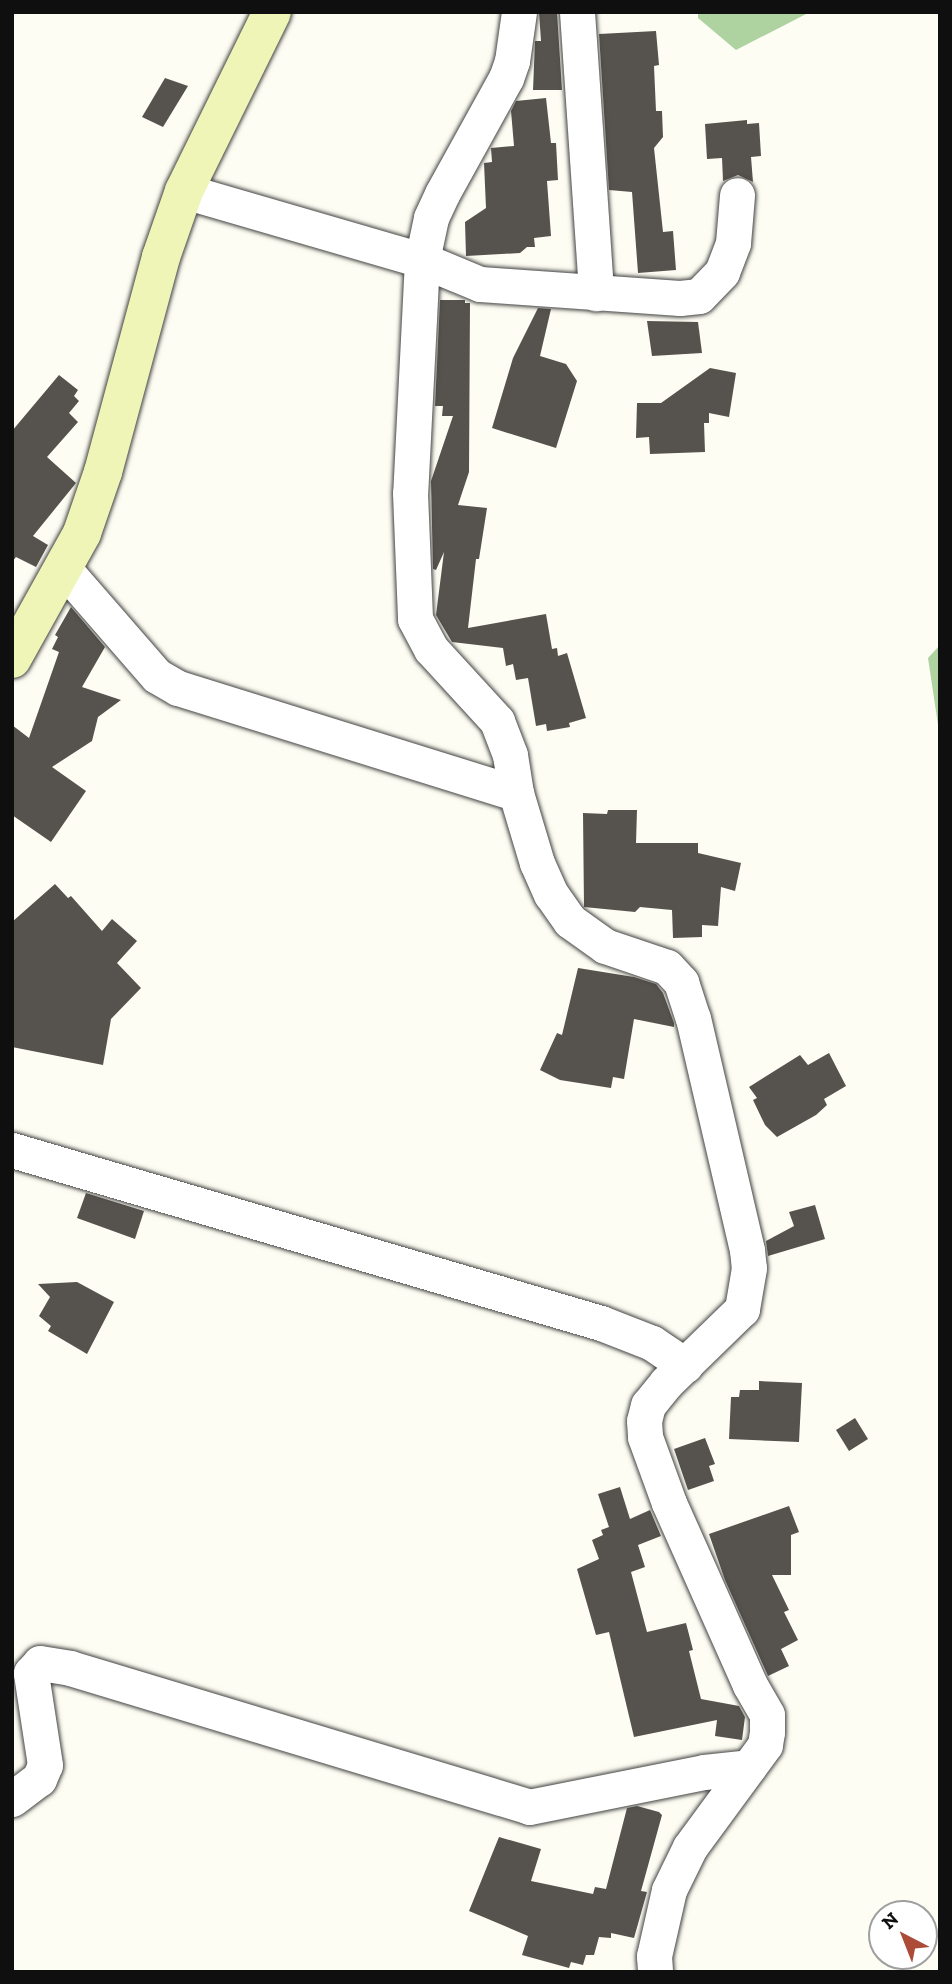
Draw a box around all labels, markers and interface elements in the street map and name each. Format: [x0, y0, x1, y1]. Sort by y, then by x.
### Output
north arrow [868, 1900, 938, 1970]
text: N [877, 1907, 903, 1934]

